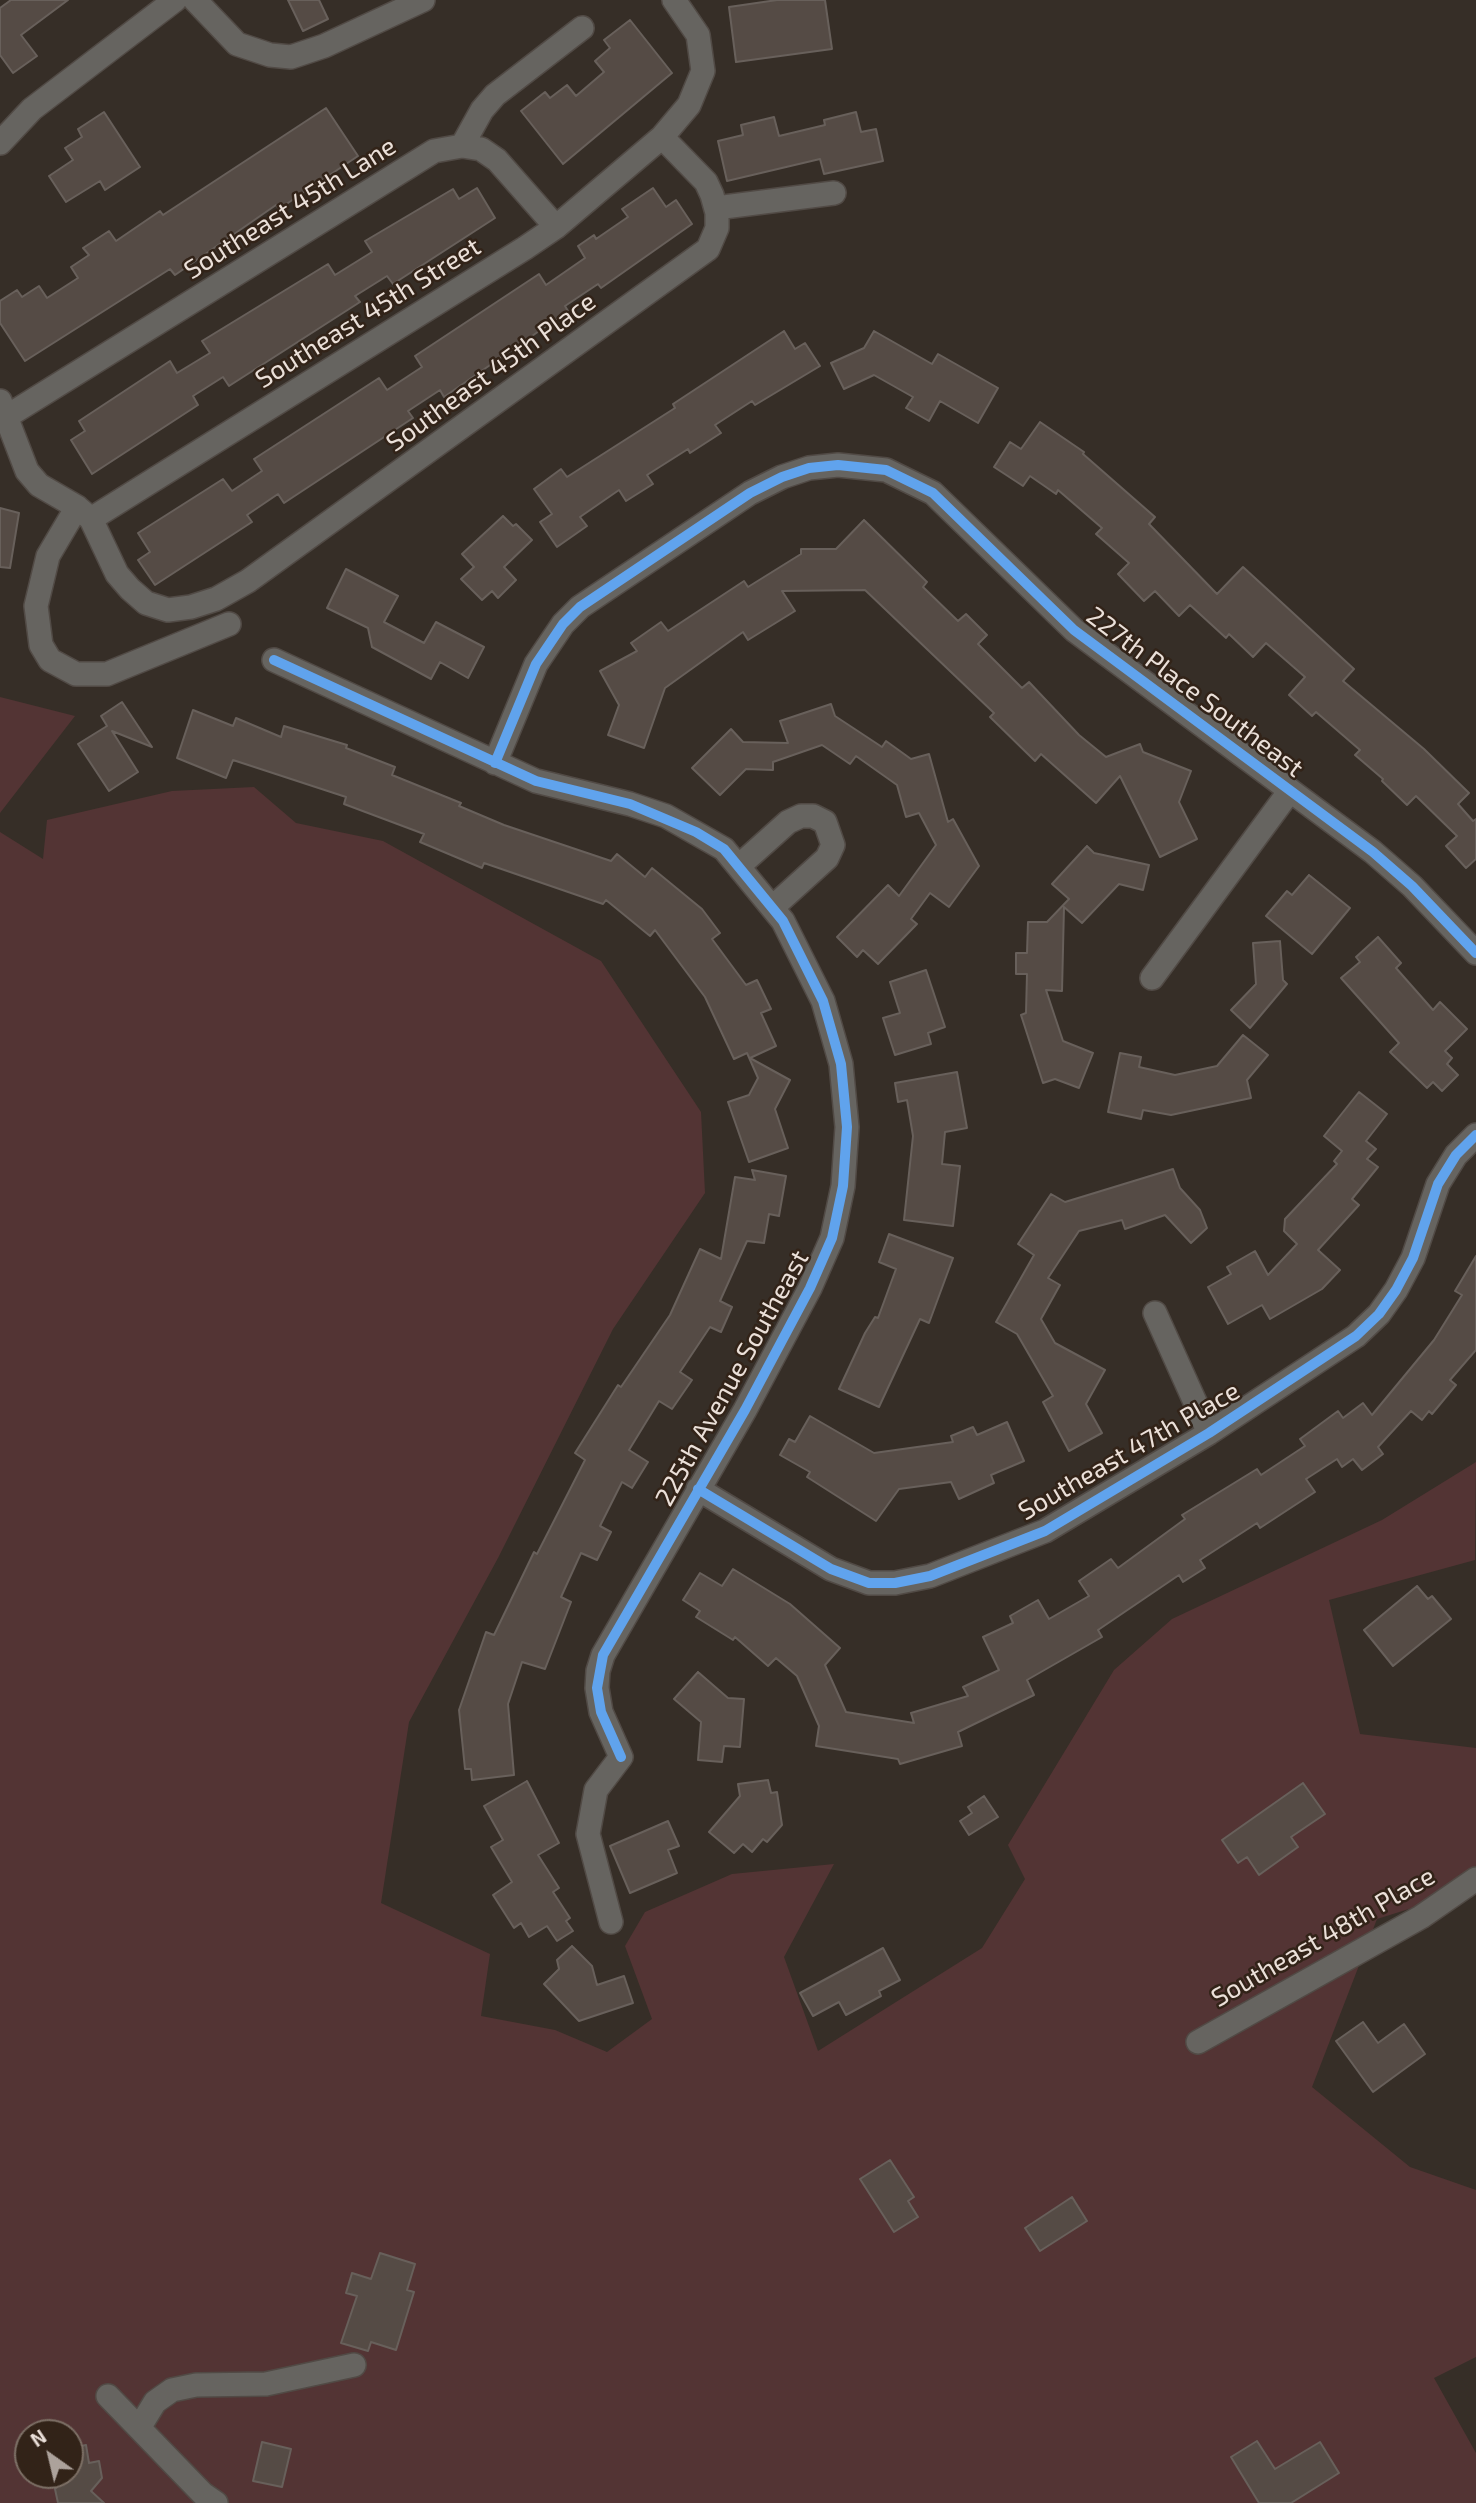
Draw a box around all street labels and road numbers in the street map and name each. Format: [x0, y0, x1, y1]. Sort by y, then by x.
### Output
street label: Southeast 45th Lane [178, 130, 402, 286]
street label: Southeast 45th Street [250, 231, 486, 395]
street label: Southeast 45th Place [380, 286, 602, 458]
street label: 227th Place Southeast [1080, 600, 1310, 784]
street label: 225th Avenue Southeast [649, 1245, 815, 1511]
street label: Southeast 47th Place [1013, 1375, 1245, 1527]
street label: Southeast 48th Place [1206, 1860, 1440, 2014]

